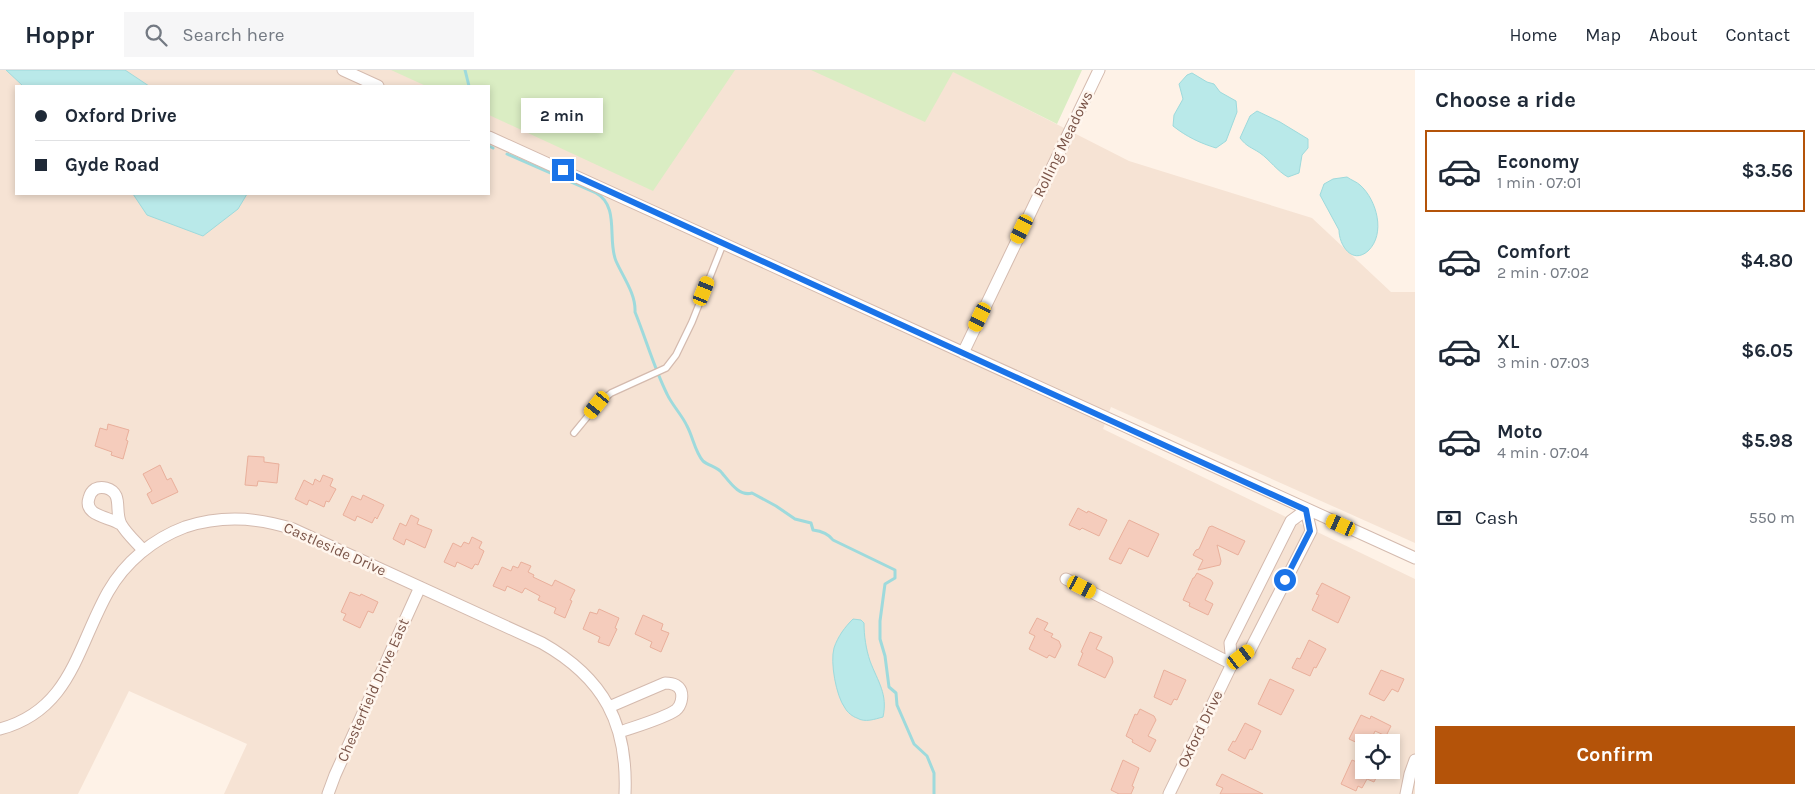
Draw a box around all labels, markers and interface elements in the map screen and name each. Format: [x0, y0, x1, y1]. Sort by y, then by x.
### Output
search box [124, 12, 474, 57]
text: Hoppr [25, 21, 94, 49]
icon: search [142, 21, 170, 49]
text: Search here [182, 24, 284, 46]
text: Home [1509, 24, 1557, 46]
text: Map [1585, 24, 1621, 46]
text: About [1649, 24, 1698, 46]
text: Contact [1726, 24, 1790, 46]
text: Choose a ride [1435, 87, 1576, 113]
street label: Rolling Meadows [1030, 88, 1096, 200]
callout: 2 min [522, 98, 604, 132]
text: Oxford Drive [65, 105, 177, 127]
text: 2 min [540, 106, 584, 125]
icon: car [1437, 149, 1482, 194]
text: Economy [1497, 151, 1579, 173]
text: Gyde Road [65, 154, 160, 176]
route end [552, 159, 574, 181]
text: $3.56 [1741, 160, 1793, 182]
text: 1 min · 07:01 [1497, 173, 1581, 192]
car [1008, 212, 1035, 246]
icon: car [1437, 239, 1482, 284]
text: Comfort [1497, 241, 1571, 263]
text: $4.80 [1740, 250, 1793, 272]
text: 2 min · 07:02 [1497, 263, 1589, 282]
car [691, 274, 716, 308]
car [966, 300, 993, 334]
icon: car [1437, 329, 1482, 374]
text: XL [1497, 331, 1519, 353]
text: $6.05 [1741, 340, 1793, 362]
text: 3 min · 07:03 [1497, 353, 1590, 372]
car [581, 389, 612, 421]
icon: car [1437, 419, 1482, 464]
text: Moto [1497, 421, 1543, 443]
text: $5.98 [1741, 430, 1793, 452]
text: 4 min · 07:04 [1497, 443, 1589, 462]
icon: cash [1435, 504, 1463, 532]
text: Cash [1475, 507, 1519, 529]
text: 550 m [1749, 508, 1795, 527]
car [1324, 512, 1357, 538]
street label: Castleside Drive [281, 518, 389, 580]
route start [1274, 569, 1296, 591]
car [1065, 574, 1098, 600]
street label: Chesterfield Drive East [333, 615, 413, 765]
car [1224, 642, 1257, 672]
street label: Oxford Drive [1174, 687, 1226, 771]
button: Confirm [1435, 726, 1795, 784]
map controls [1355, 734, 1400, 779]
button: locate [1355, 734, 1400, 779]

